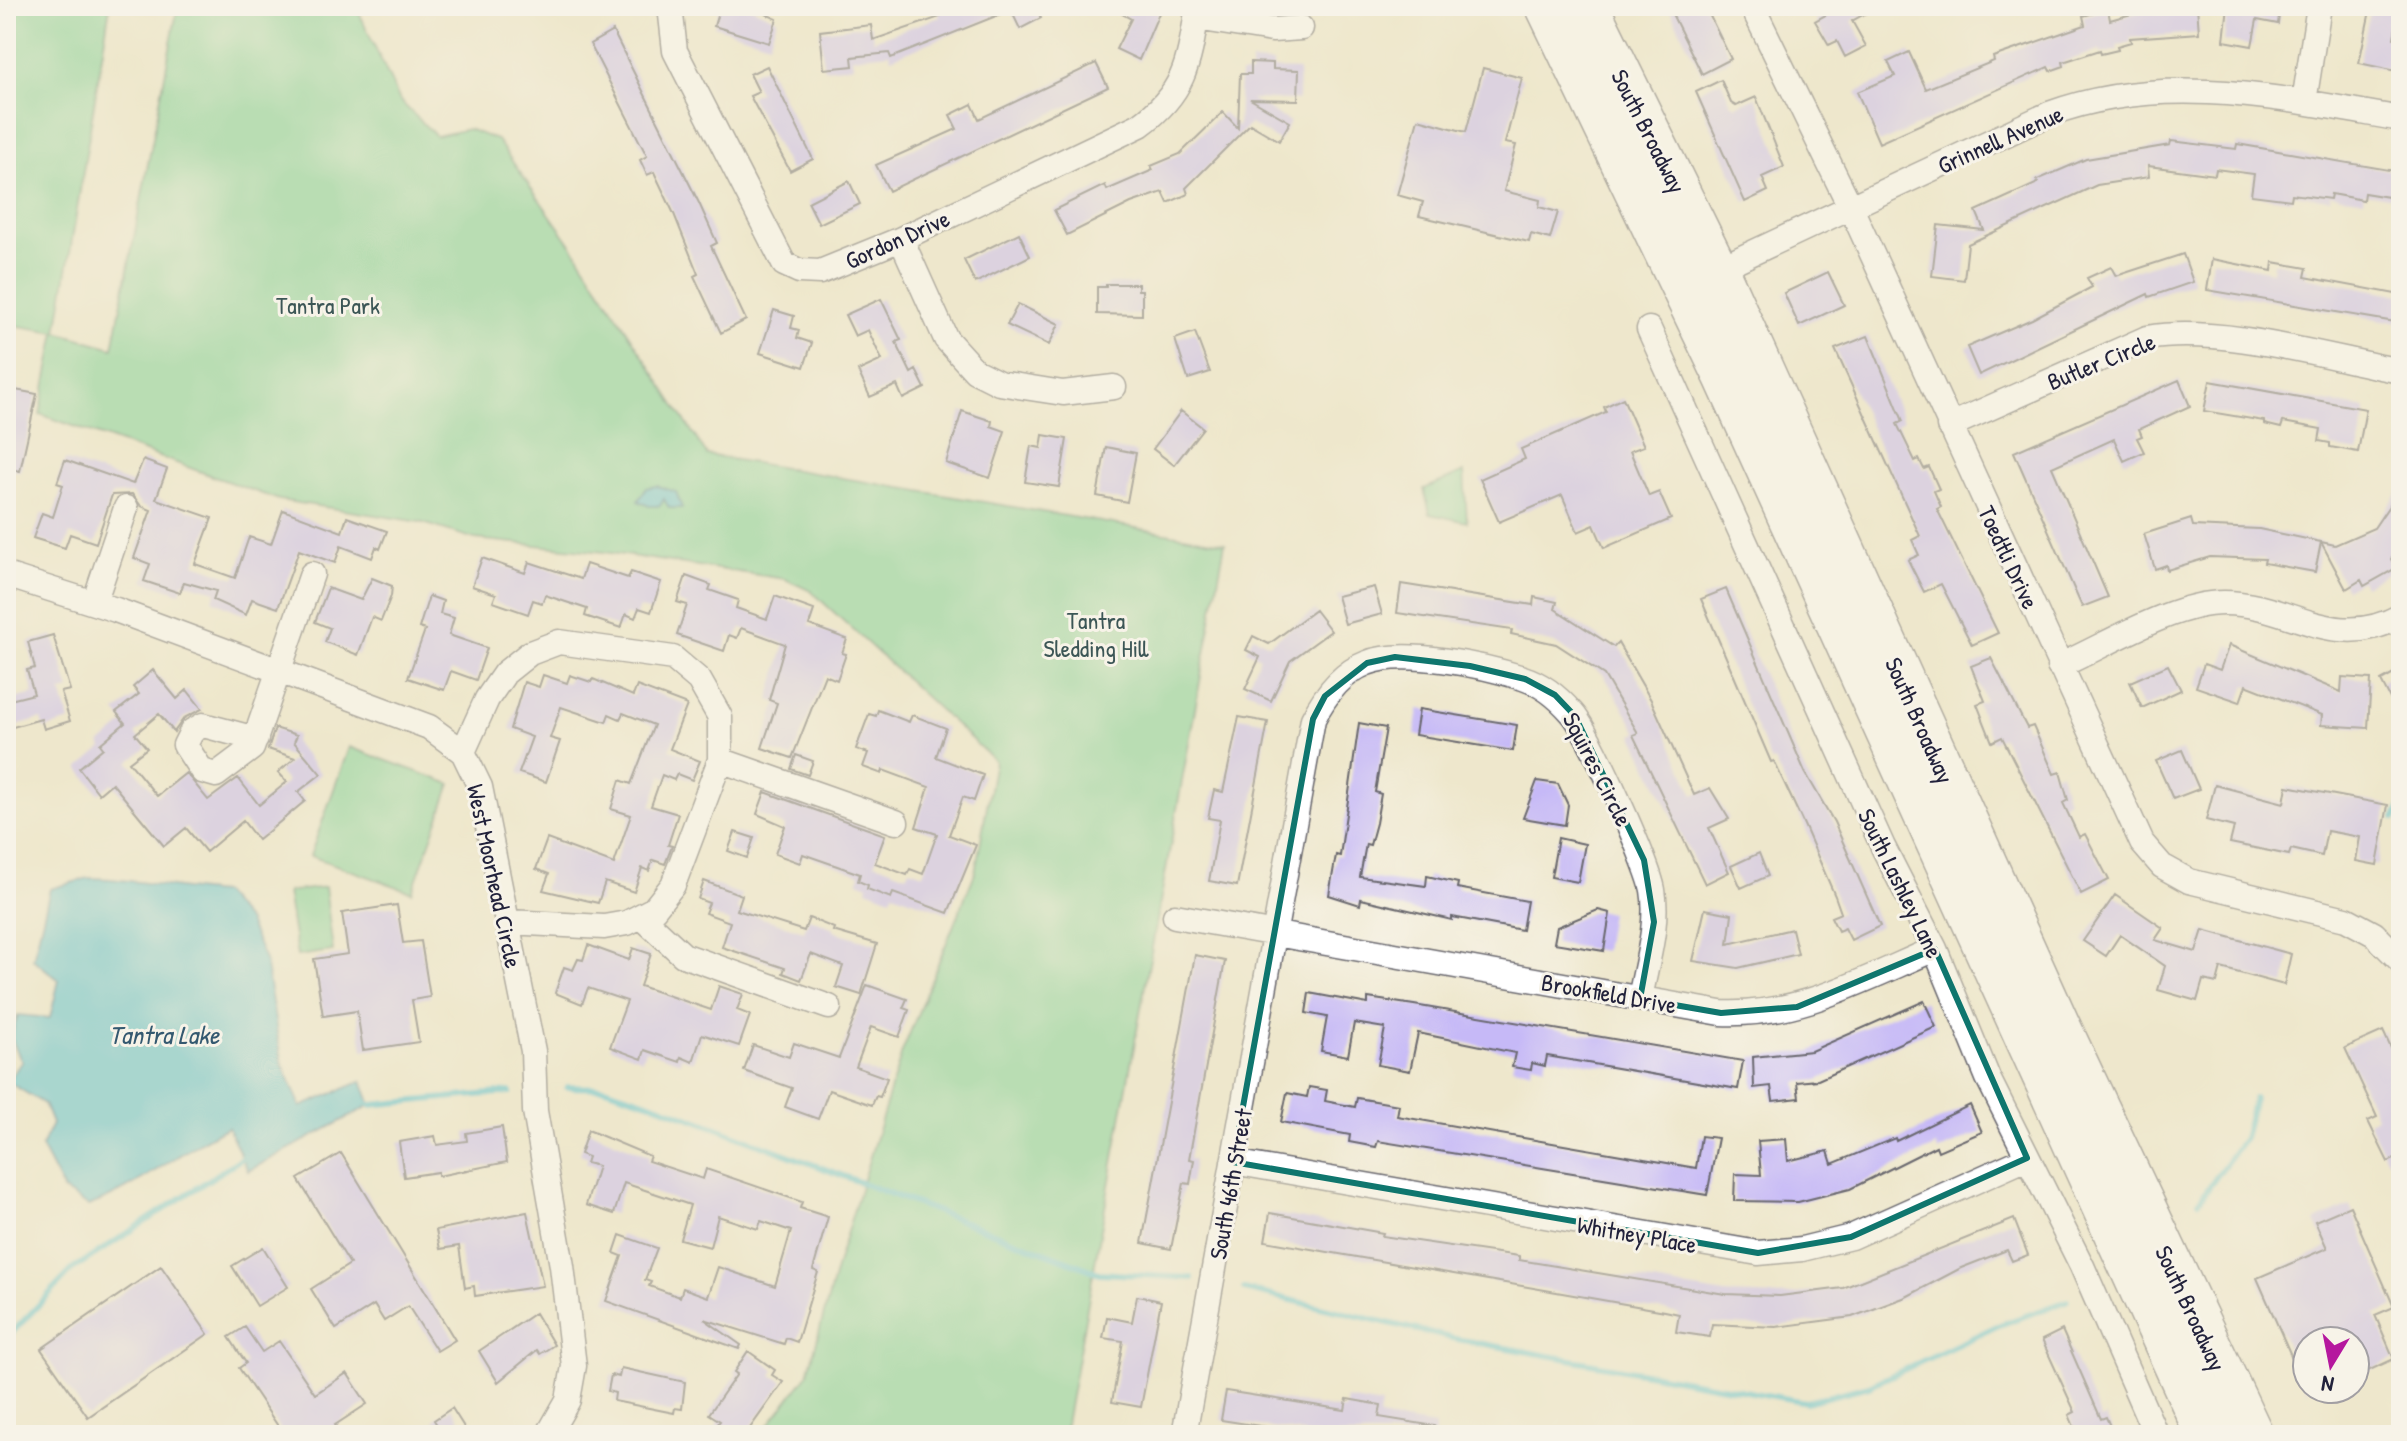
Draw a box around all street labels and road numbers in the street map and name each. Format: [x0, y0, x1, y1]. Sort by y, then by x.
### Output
street label: South Broadway [1604, 64, 1694, 198]
street label: Grinnell Avenue [1932, 97, 2068, 181]
street label: Gordon Drive [840, 202, 955, 276]
street label: Butler Circle [2042, 325, 2160, 397]
street label: Toedtli Drive [1971, 500, 2047, 614]
street label: South Broadway [1878, 652, 1962, 788]
street label: Squires Circle [1556, 707, 1641, 832]
street label: West Moorhead Circle [460, 781, 530, 971]
street label: South Lashley Lane [1851, 803, 1951, 963]
street label: Brookfield Drive [1539, 965, 1679, 1021]
street label: South 46th Street [1201, 1105, 1259, 1262]
street label: Whitney Place [1575, 1208, 1700, 1260]
street label: South Broadway [2148, 1240, 2234, 1376]

